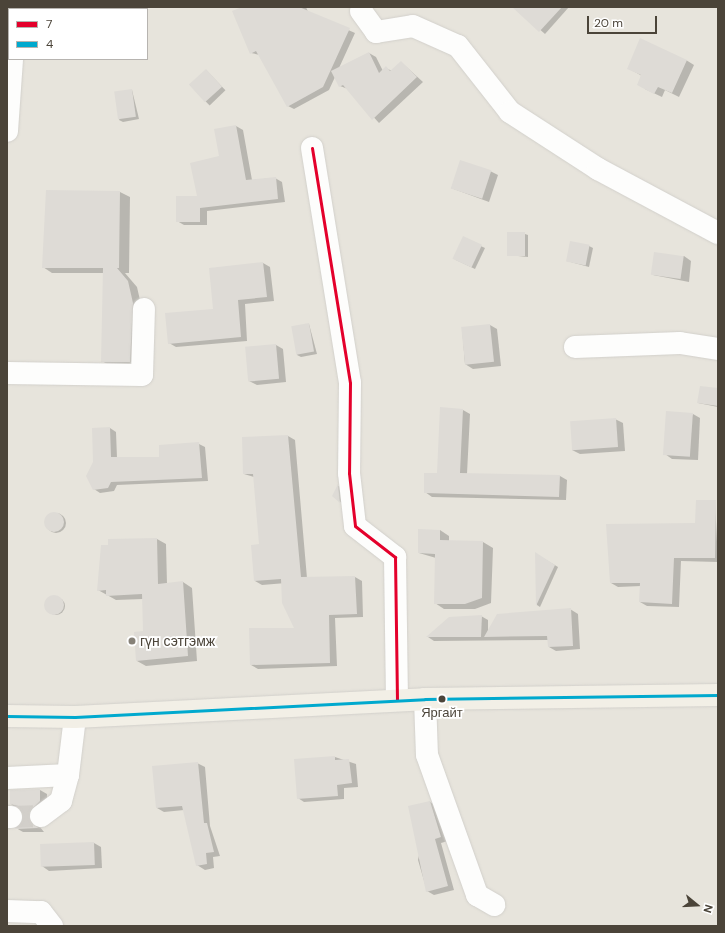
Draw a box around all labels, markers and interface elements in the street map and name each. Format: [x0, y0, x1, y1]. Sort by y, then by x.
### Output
legend [8, 8, 148, 60]
scale bar [589, 8, 659, 34]
text: 20 m [594, 15, 623, 31]
text: 7 [46, 16, 52, 32]
text: 4 [46, 36, 53, 52]
place label: гүн сэтгэмж [140, 633, 215, 649]
marker: гүн сэтгэмж [127, 636, 137, 646]
marker: Яргайт [437, 694, 447, 704]
place label: Яргайт [421, 705, 463, 721]
north arrow [677, 885, 717, 925]
text: N [701, 903, 716, 915]

